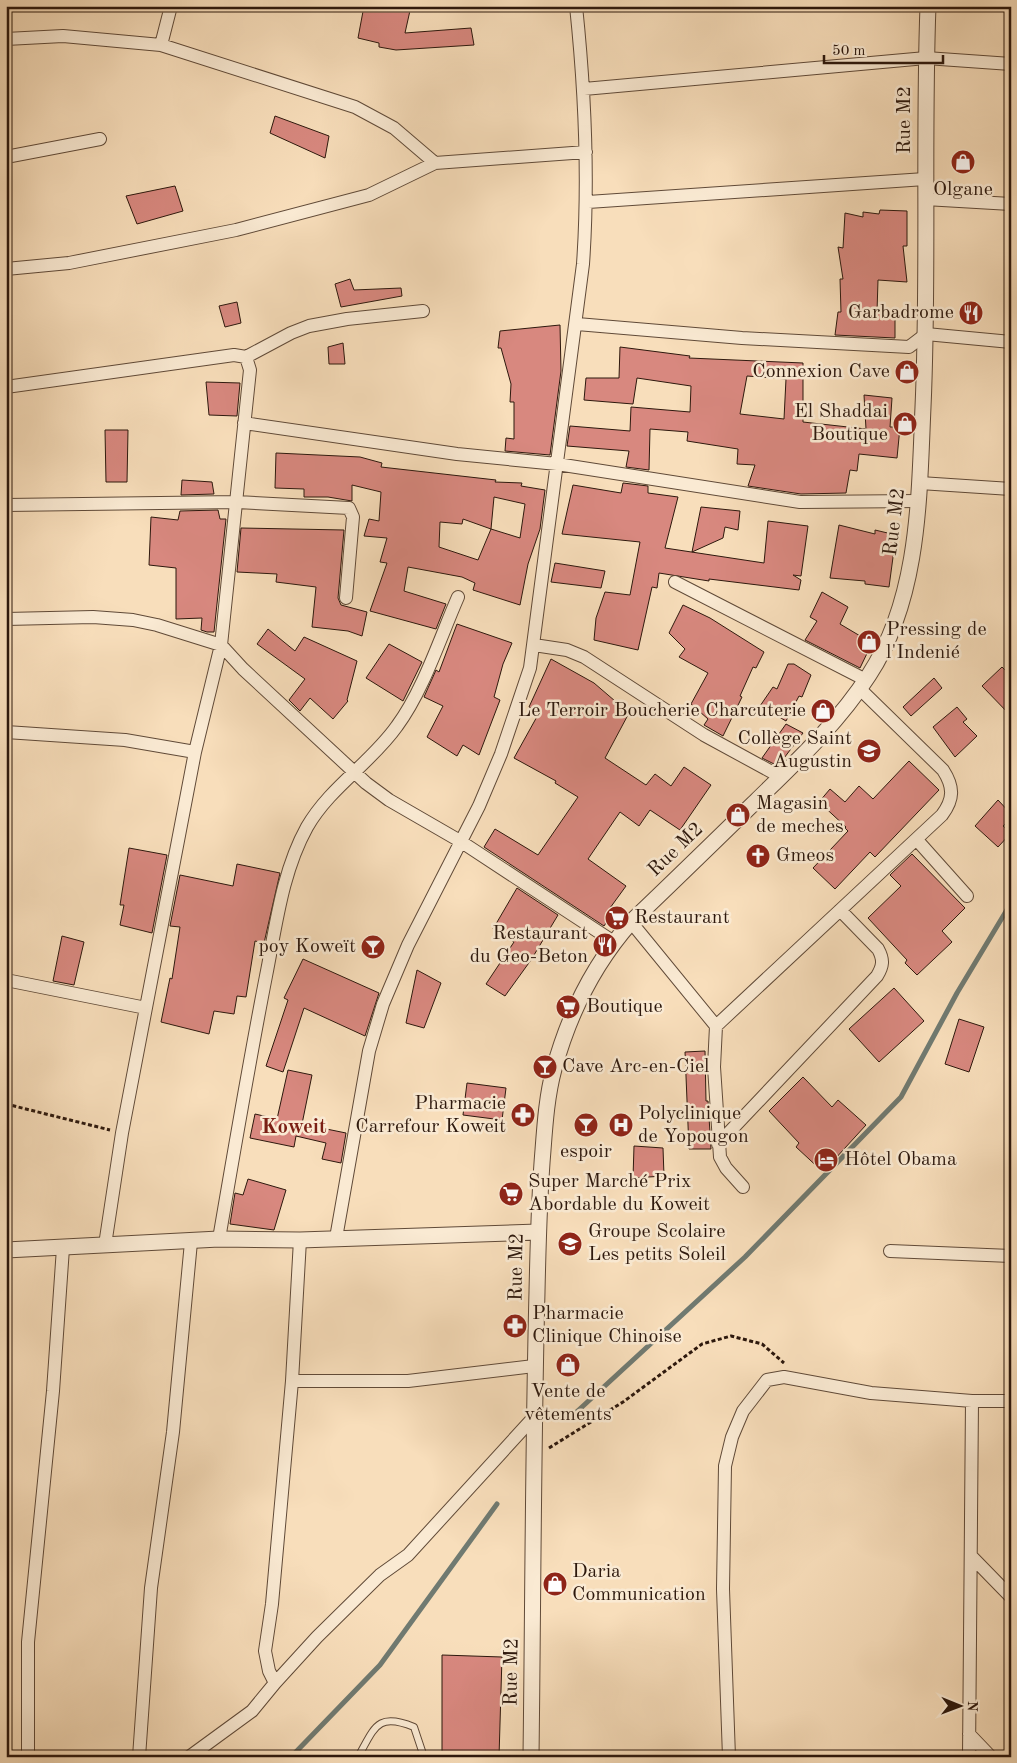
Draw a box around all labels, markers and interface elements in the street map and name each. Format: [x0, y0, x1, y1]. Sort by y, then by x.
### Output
scale bar [824, 32, 943, 64]
text: 50 m [832, 44, 866, 59]
street label: Rue M2 [895, 86, 915, 154]
shop icon: Olgane [950, 149, 976, 175]
place label: Olgane [933, 180, 993, 200]
restaurant icon: Garbadrome [958, 300, 984, 326]
place label: Garbadrome [848, 303, 954, 323]
shop icon: Connexion Cave [894, 359, 920, 385]
place label: Connexion Cave [752, 362, 890, 382]
place label: El Shaddai Boutique [794, 402, 888, 445]
shop icon: El Shaddai Boutique [892, 411, 918, 437]
street label: Rue M2 [881, 487, 909, 557]
place label: Pressing de l'Indenié [886, 620, 987, 663]
shop icon: Pressing de l'Indenié [856, 629, 882, 655]
shop icon: Le Terroir Boucherie Charcuterie [810, 698, 836, 724]
place label: Le Terroir Boucherie Charcuterie [518, 701, 806, 721]
place label: Collège Saint Augustin [738, 729, 852, 772]
school or university icon: Collège Saint Augustin [856, 738, 882, 764]
place label: Magasin de meches [756, 794, 844, 837]
shop icon: Magasin de meches [725, 802, 751, 828]
street label: Rue M2 [645, 819, 707, 881]
church icon: Gmeos [745, 843, 771, 869]
place label: Gmeos [776, 846, 834, 866]
supermarket icon: Restaurant [604, 905, 630, 931]
place label: Restaurant [634, 908, 730, 928]
place label: Restaurant du Geo-Beton [470, 924, 588, 967]
restaurant icon: Restaurant du Geo-Beton [592, 932, 618, 958]
bar icon: poy Koweït [360, 934, 386, 960]
place label: poy Koweït [258, 937, 356, 957]
supermarket icon: Boutique [555, 994, 581, 1020]
place label: Boutique [586, 997, 663, 1017]
bar icon: Cave Arc-en-Ciel [532, 1054, 558, 1080]
place label: Cave Arc-en-Ciel [562, 1057, 709, 1077]
place label: Pharmacie Carrefour Koweit [355, 1094, 506, 1137]
pharmacy icon: Pharmacie Carrefour Koweit [510, 1102, 536, 1128]
place label: Polyclinique de Yopougon [638, 1104, 749, 1147]
bar icon: espoir [573, 1112, 599, 1138]
hospital icon: Polyclinique de Yopougon [608, 1112, 634, 1138]
district label: Koweit [261, 1117, 327, 1138]
place label: espoir [560, 1142, 612, 1162]
hotel icon: Hôtel Obama [813, 1147, 839, 1173]
place label: Hôtel Obama [844, 1150, 957, 1170]
place label: Super Marché Prix Abordable du Koweit [528, 1172, 710, 1215]
supermarket icon: Super Marché Prix Abordable du Koweit [498, 1181, 524, 1207]
place label: Groupe Scolaire Les petits Soleil [588, 1222, 726, 1265]
school or university icon: Groupe Scolaire Les petits Soleil [557, 1231, 583, 1257]
street label: Rue M2 [506, 1233, 528, 1301]
place label: Pharmacie Clinique Chinoise [532, 1304, 682, 1347]
pharmacy icon: Pharmacie Clinique Chinoise [502, 1313, 528, 1339]
shop icon: Vente de vêtements [555, 1352, 581, 1378]
place label: Vente de vêtements [524, 1382, 612, 1425]
place label: Daria Communication [572, 1562, 706, 1605]
shop icon: Daria Communication [542, 1571, 568, 1597]
street label: Rue M2 [501, 1638, 523, 1706]
north arrow [934, 1680, 984, 1730]
text: N [965, 1701, 979, 1712]

